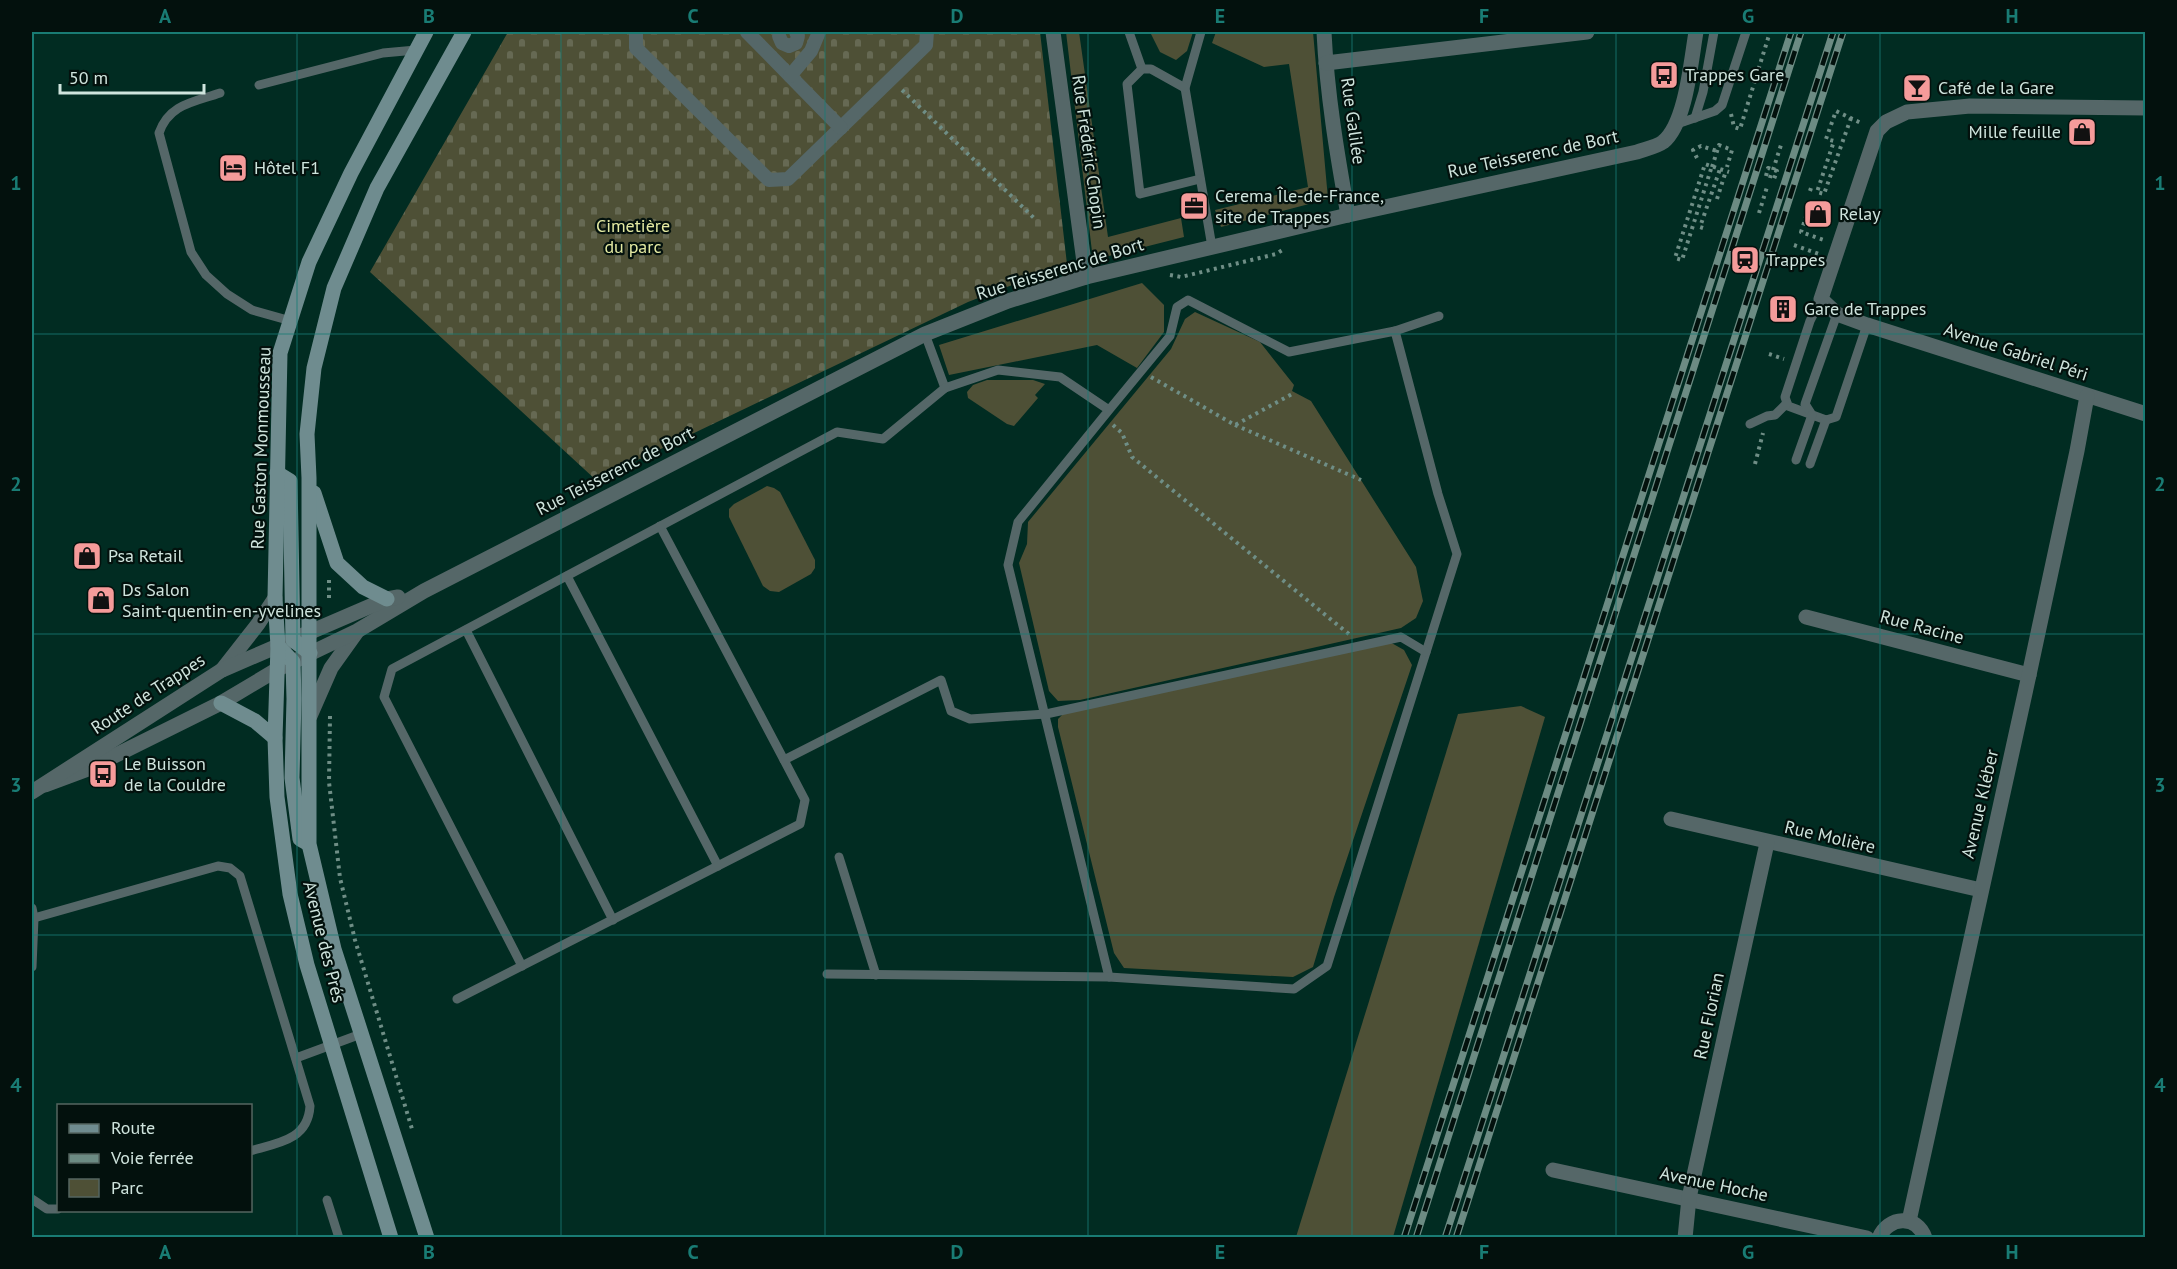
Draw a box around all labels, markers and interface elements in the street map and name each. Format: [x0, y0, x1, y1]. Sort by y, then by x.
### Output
text: A [159, 3, 172, 29]
text: B [423, 3, 435, 29]
text: C [687, 3, 699, 29]
text: D [951, 3, 964, 29]
text: E [1215, 3, 1225, 29]
text: F [1479, 3, 1489, 29]
text: G [1742, 3, 1754, 29]
text: H [2005, 3, 2019, 29]
scale bar [60, 57, 204, 95]
bus stop icon: Trappes Gare [1648, 59, 1680, 91]
place label: Trappes Gare [1685, 63, 1784, 86]
text: 50 m [69, 66, 108, 89]
bar icon: Café de la Gare [1901, 72, 1933, 104]
street label: Rue Frédéric Chopin [1067, 73, 1112, 230]
street label: Rue Galilée [1336, 76, 1371, 166]
place label: Café de la Gare [1938, 76, 2054, 99]
shop icon: Mille feuille [2066, 116, 2098, 148]
place label: Mille feuille [1969, 120, 2061, 143]
street label: Rue Teisserenc de Bort [1446, 124, 1620, 183]
hotel icon: Hôtel F1 [217, 152, 249, 184]
place label: Hôtel F1 [254, 156, 320, 179]
text: 1 [10, 170, 22, 196]
text: 1 [2154, 170, 2166, 196]
place label: Cerema Île-de-France, site de Trappes [1215, 184, 1384, 228]
office icon: Cerema Île-de-France, site de Trappes [1178, 190, 1210, 222]
shop icon: Relay [1802, 198, 1834, 230]
place label: Relay [1839, 202, 1881, 225]
park label: Cimetière du parc [596, 214, 670, 258]
street label: Rue Teisserenc de Bort [973, 232, 1146, 305]
station icon: Trappes [1729, 244, 1761, 276]
place label: Trappes [1766, 248, 1825, 271]
building icon: Gare de Trappes [1767, 293, 1799, 325]
place label: Gare de Trappes [1804, 297, 1926, 320]
street label: Avenue Gabriel Péri [1941, 317, 2091, 386]
street label: Rue Gaston Monmousseau [245, 346, 276, 550]
street label: Rue Teisserenc de Bort [532, 421, 697, 520]
text: 2 [10, 471, 22, 497]
text: 2 [2154, 471, 2166, 497]
shop icon: Psa Retail [71, 540, 103, 572]
place label: Psa Retail [108, 544, 184, 567]
place label: Ds Salon Saint-quentin-en-yvelines [122, 578, 321, 622]
shop icon: Ds Salon Saint-quentin-en-yvelines [85, 584, 117, 616]
street label: Rue Racine [1878, 604, 1966, 649]
street label: Route de Trappes [86, 648, 209, 739]
street label: Avenue Kléber [1956, 747, 2003, 861]
place label: Le Buisson de la Couldre [124, 752, 226, 796]
bus stop icon: Le Buisson de la Couldre [87, 758, 119, 790]
text: 3 [10, 772, 22, 798]
text: 3 [2154, 772, 2166, 798]
street label: Rue Molière [1782, 815, 1878, 858]
street label: Avenue des Prés [298, 879, 351, 1005]
street label: Rue Florian [1688, 970, 1729, 1061]
text: 4 [10, 1072, 22, 1098]
text: 4 [2154, 1072, 2166, 1098]
legend [57, 1104, 252, 1212]
text: Route [111, 1116, 155, 1139]
text: Voie ferrée [110, 1146, 194, 1169]
street label: Avenue Hoche [1658, 1161, 1770, 1206]
text: Parc [111, 1176, 144, 1199]
text: A [159, 1239, 172, 1265]
text: B [423, 1239, 435, 1265]
text: C [687, 1239, 699, 1265]
text: D [951, 1239, 964, 1265]
text: E [1215, 1239, 1225, 1265]
text: F [1479, 1239, 1489, 1265]
text: G [1742, 1239, 1754, 1265]
text: H [2005, 1239, 2019, 1265]

